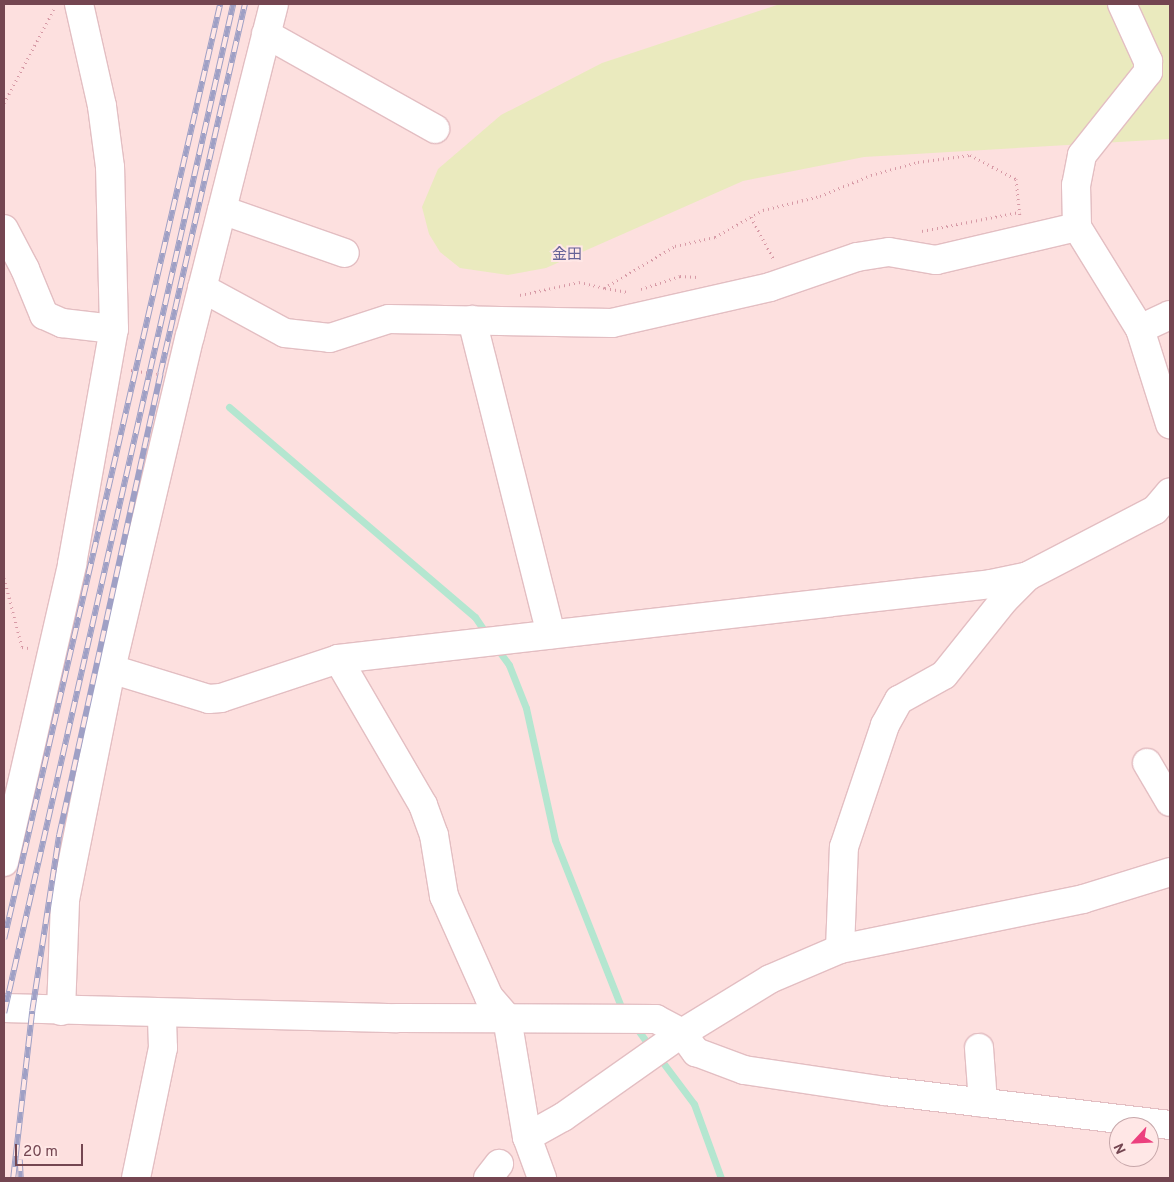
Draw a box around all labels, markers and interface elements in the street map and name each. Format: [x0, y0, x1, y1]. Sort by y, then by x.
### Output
district label: 金田 [552, 247, 582, 265]
north arrow [1109, 1117, 1159, 1167]
scale bar [18, 1134, 85, 1166]
text: N [1111, 1140, 1131, 1156]
text: 20 m [23, 1143, 58, 1162]

